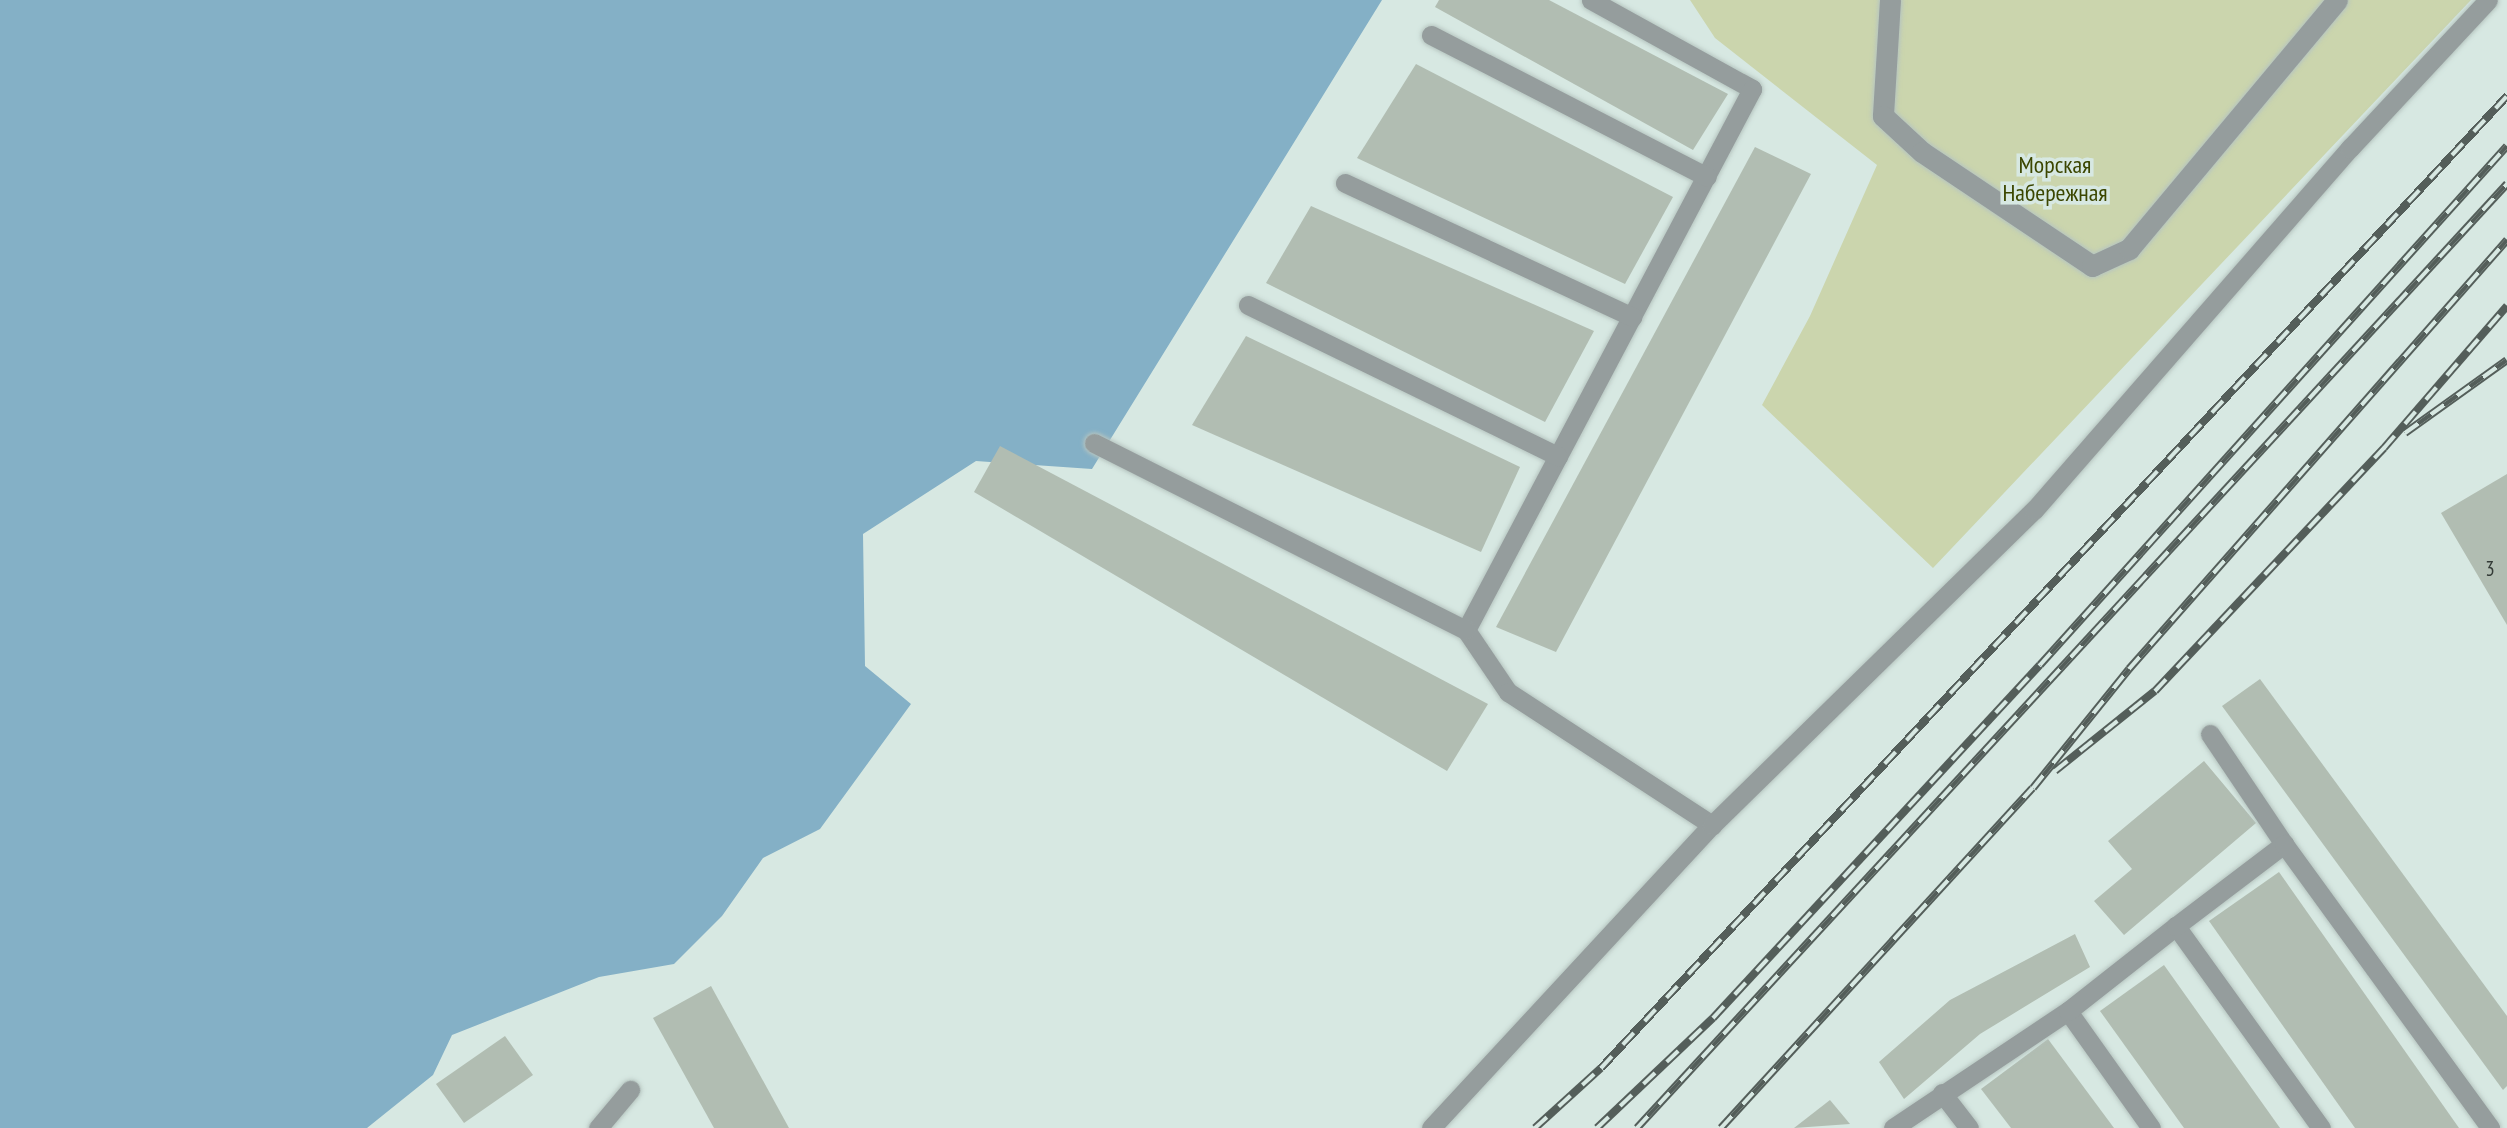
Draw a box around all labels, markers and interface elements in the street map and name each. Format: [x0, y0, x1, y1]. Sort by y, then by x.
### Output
park label: Морская Набережная [2002, 151, 2108, 207]
house number: 3 [2485, 556, 2495, 582]

